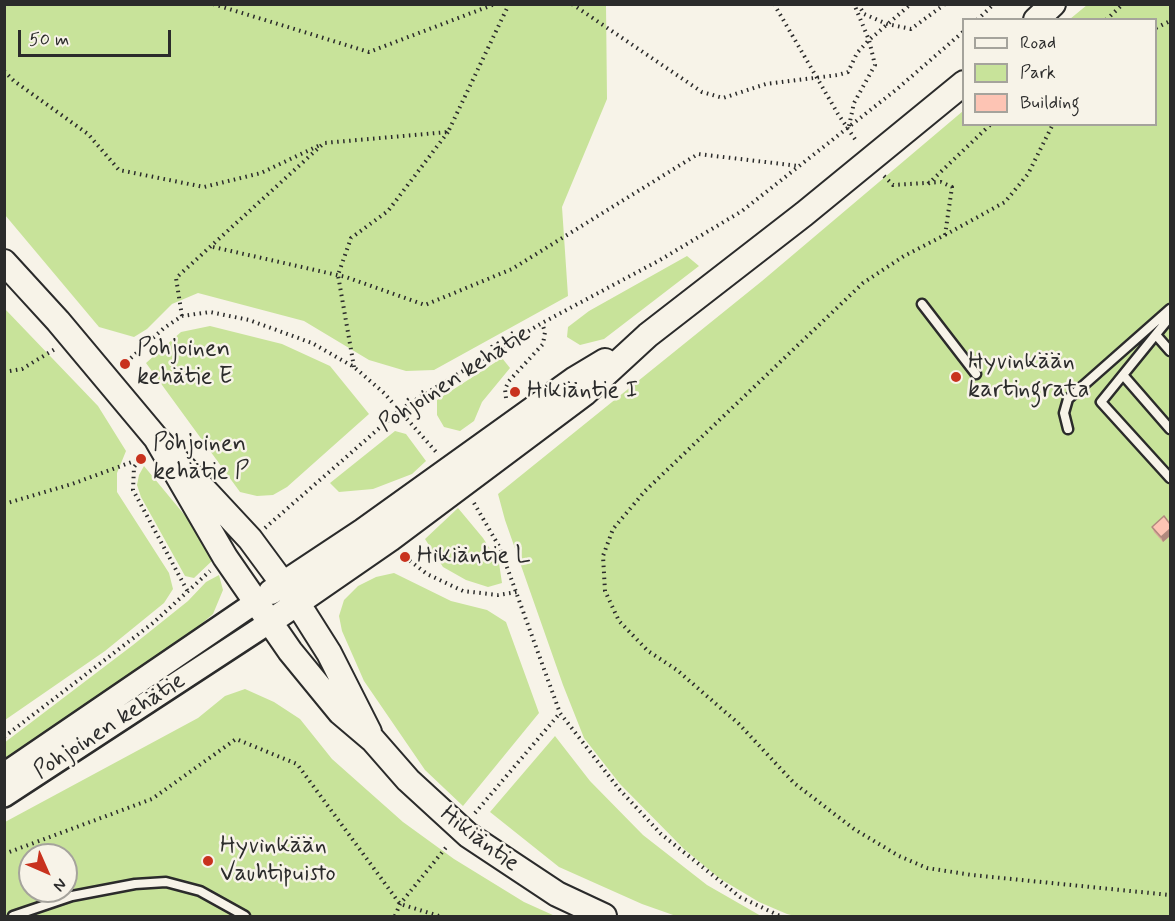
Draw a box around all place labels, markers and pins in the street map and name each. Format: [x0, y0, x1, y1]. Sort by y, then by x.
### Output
place label: Pohjoinen kehätie E [137, 336, 233, 392]
place label: Hyvinkään kartingrata [968, 349, 1089, 405]
marker: Pohjoinen kehätie E [118, 357, 132, 371]
marker: Hyvinkään kartingrata [949, 370, 963, 384]
place label: Hikiäntie I [527, 378, 638, 406]
marker: Hikiäntie I [508, 385, 522, 399]
place label: Pohjoinen kehätie P [153, 431, 249, 487]
marker: Pohjoinen kehätie P [134, 452, 148, 466]
place label: Hikiäntie L [417, 543, 530, 571]
marker: Hikiäntie L [398, 550, 412, 564]
place label: Hyvinkään Vauhtipuisto [220, 833, 336, 889]
marker: Hyvinkään Vauhtipuisto [201, 854, 215, 868]

